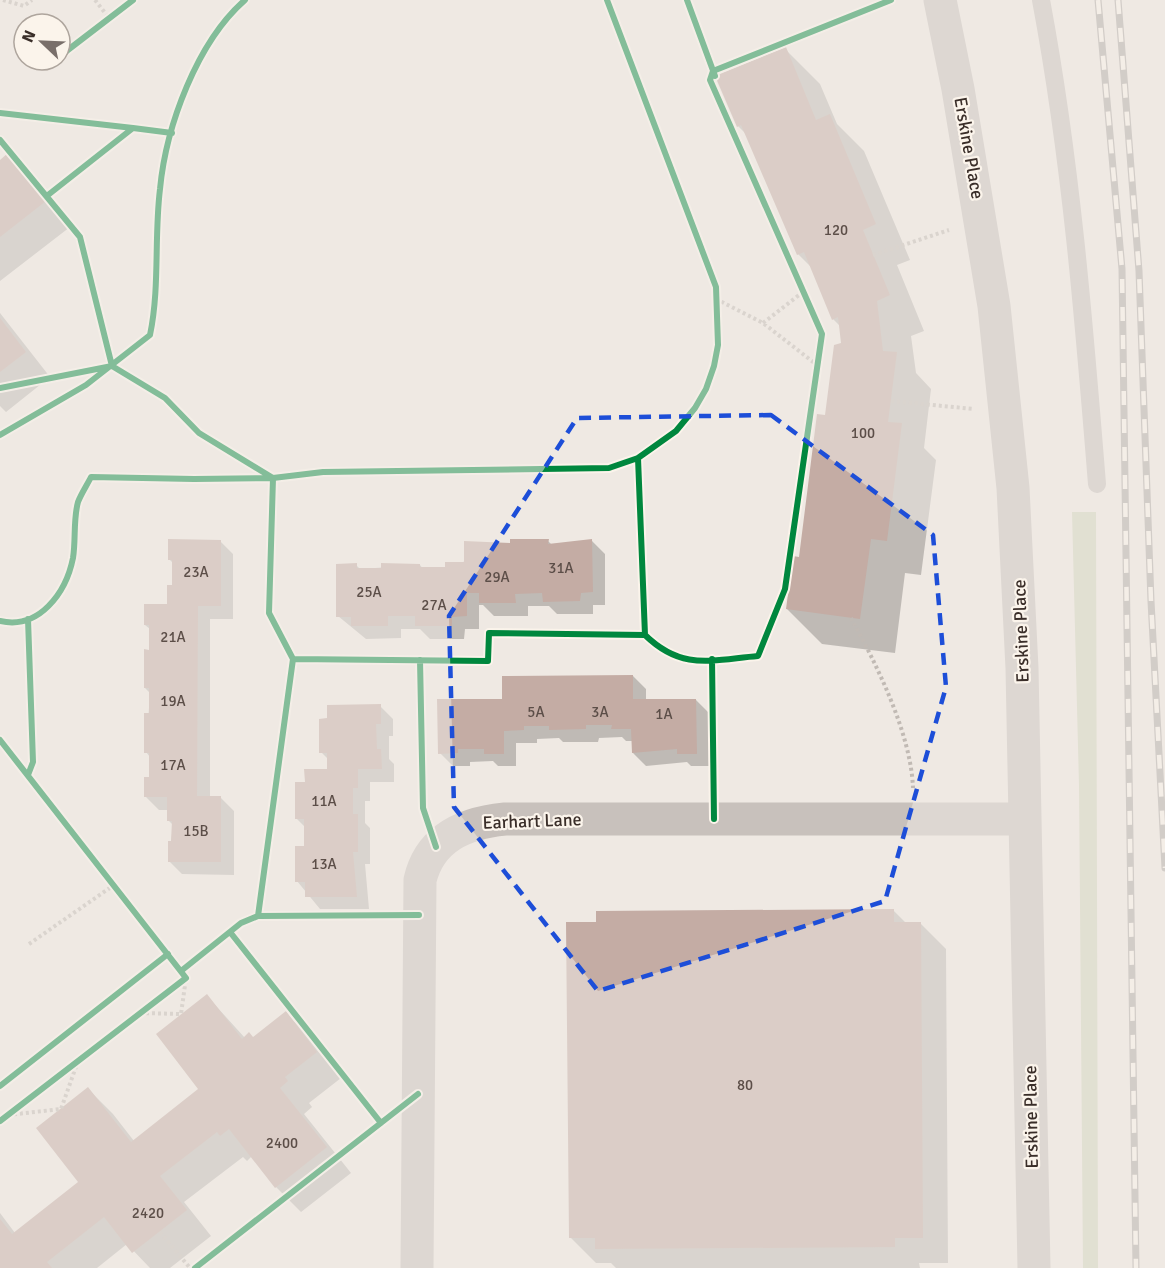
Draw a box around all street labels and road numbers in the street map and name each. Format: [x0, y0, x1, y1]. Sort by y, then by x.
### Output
street label: Erskine Place [949, 95, 989, 201]
street label: Erskine Place [1008, 579, 1034, 683]
street label: Earhart Lane [482, 808, 582, 834]
street label: Erskine Place [1019, 1065, 1043, 1169]

